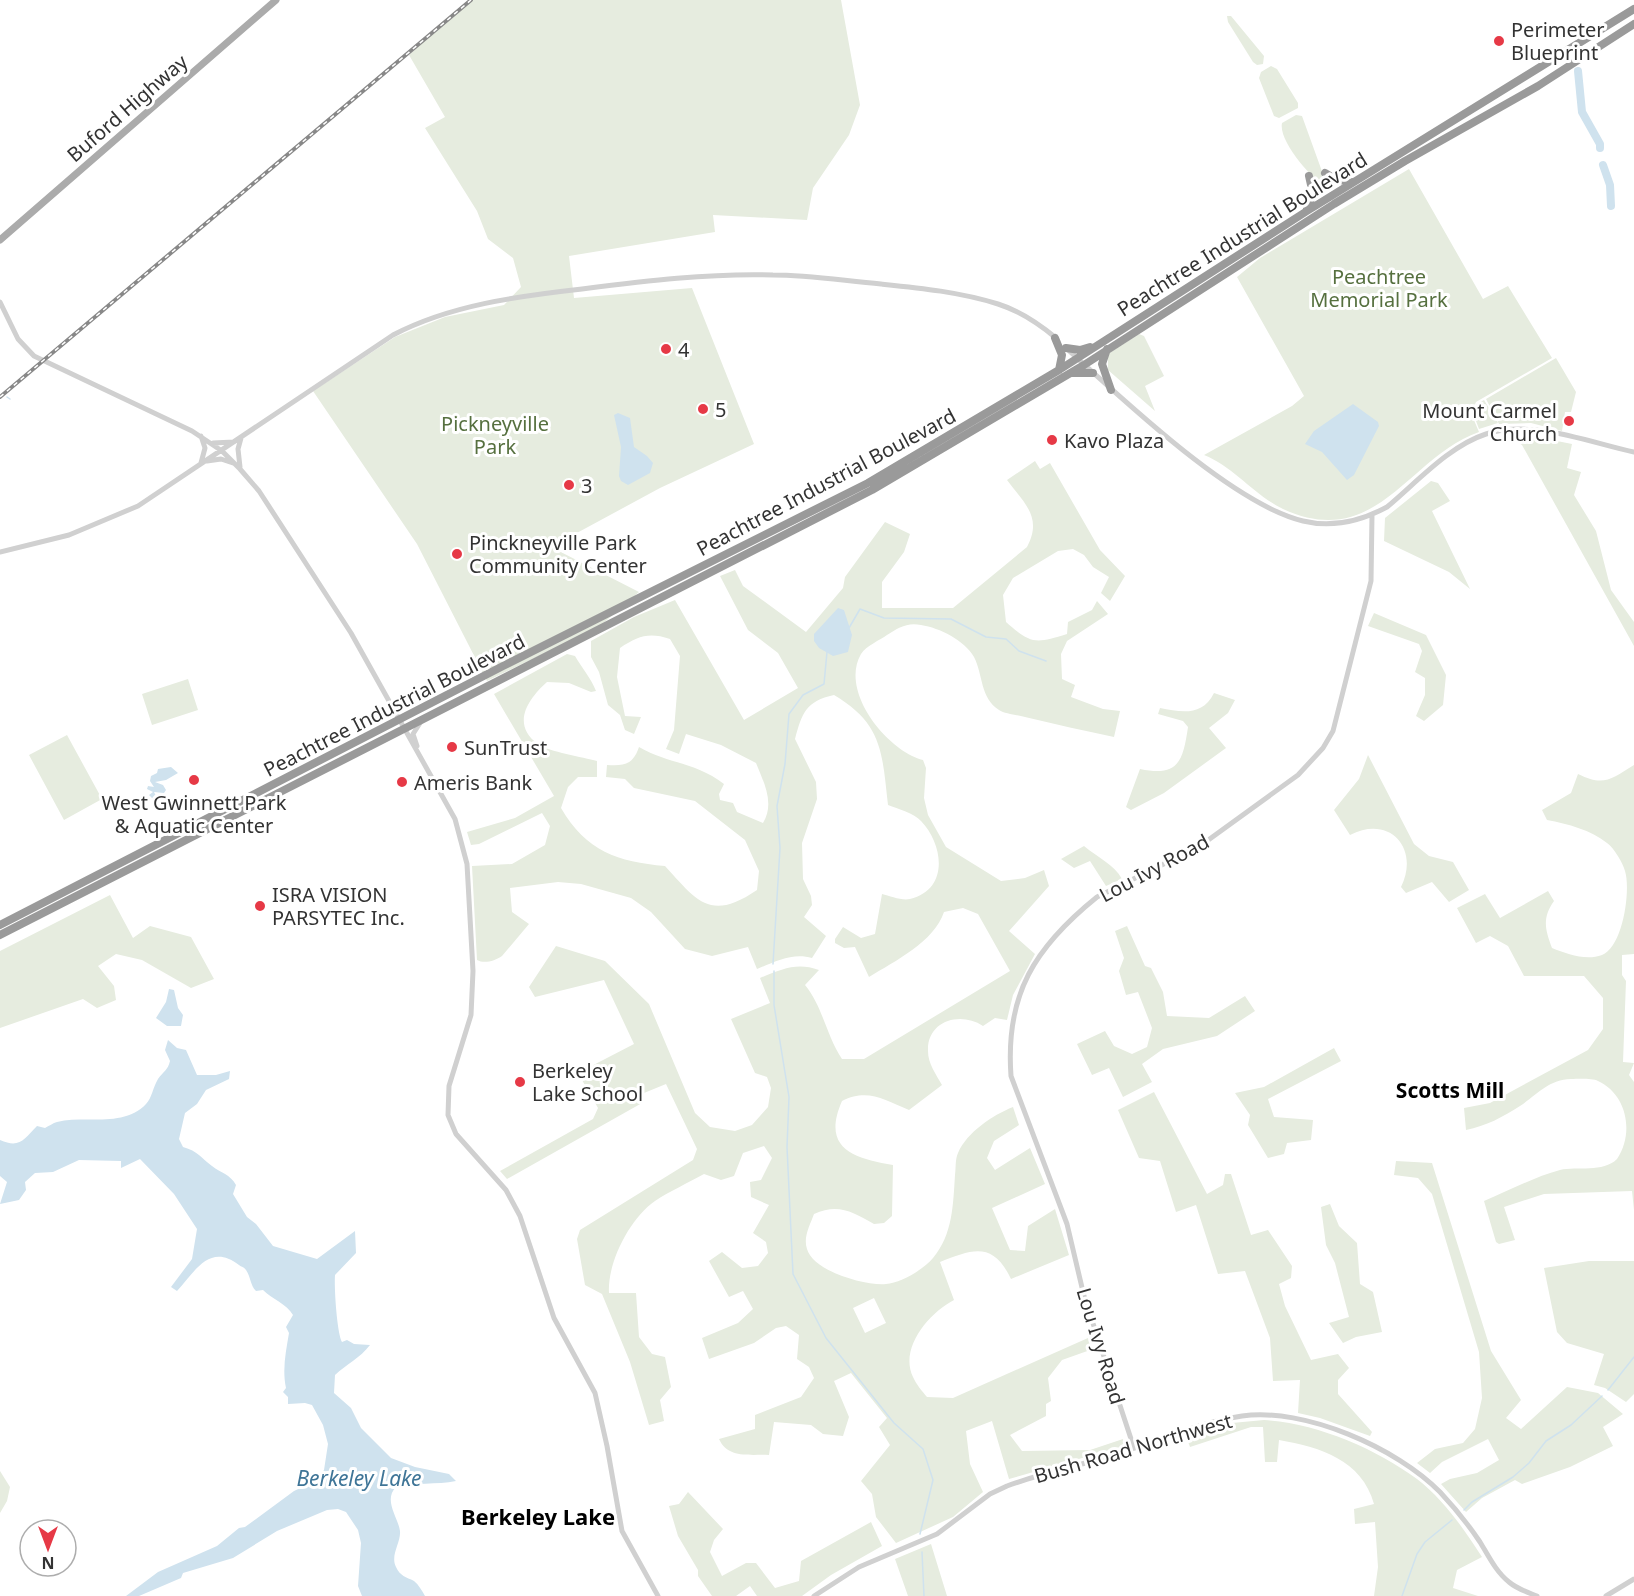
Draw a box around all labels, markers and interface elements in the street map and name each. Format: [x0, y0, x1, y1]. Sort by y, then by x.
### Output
place label: Perimeter Blueprint [1511, 16, 1605, 66]
marker: Perimeter Blueprint [1492, 34, 1506, 48]
street label: Buford Highway [61, 48, 194, 168]
street label: Peachtree Industrial Boulevard [1112, 146, 1372, 322]
park label: Peachtree Memorial Park [1310, 263, 1448, 313]
place label: 4 [678, 336, 690, 363]
marker: 4 [659, 342, 673, 356]
place label: 5 [715, 396, 726, 423]
place label: Mount Carmel Church [1422, 397, 1557, 447]
street label: Peachtree Industrial Boulevard [692, 402, 960, 562]
marker: 5 [696, 402, 710, 416]
park label: Pickneyville Park [441, 410, 549, 460]
marker: Mount Carmel Church [1562, 414, 1576, 428]
place label: Kavo Plaza [1064, 427, 1164, 454]
marker: Kavo Plaza [1045, 433, 1059, 447]
place label: 3 [581, 472, 592, 499]
marker: 3 [562, 478, 576, 492]
place label: Pinckneyville Park Community Center [469, 529, 647, 579]
marker: Pinckneyville Park Community Center [450, 547, 464, 561]
street label: Peachtree Industrial Boulevard [259, 627, 529, 783]
place label: SunTrust [464, 734, 547, 761]
marker: SunTrust [445, 740, 459, 754]
place label: Ameris Bank [414, 769, 533, 796]
marker: West Gwinnett Park & Aquatic Center [187, 773, 201, 787]
marker: Ameris Bank [395, 775, 409, 789]
place label: West Gwinnett Park & Aquatic Center [102, 789, 287, 839]
street label: Lou Ivy Road [1094, 828, 1214, 908]
place label: ISRA VISION PARSYTEC Inc. [272, 881, 405, 931]
marker: ISRA VISION PARSYTEC Inc. [253, 899, 267, 913]
place label: Berkeley Lake School [532, 1057, 643, 1107]
marker: Berkeley Lake School [513, 1075, 527, 1089]
district label: Scotts Mill [1396, 1076, 1504, 1104]
street label: Lou Ivy Road [1070, 1284, 1132, 1408]
street label: Bush Road Northwest [1031, 1407, 1235, 1489]
water label: Berkeley Lake [296, 1464, 422, 1492]
district label: Berkeley Lake [461, 1501, 615, 1531]
north arrow [18, 1518, 78, 1578]
text: N [41, 1552, 55, 1574]

